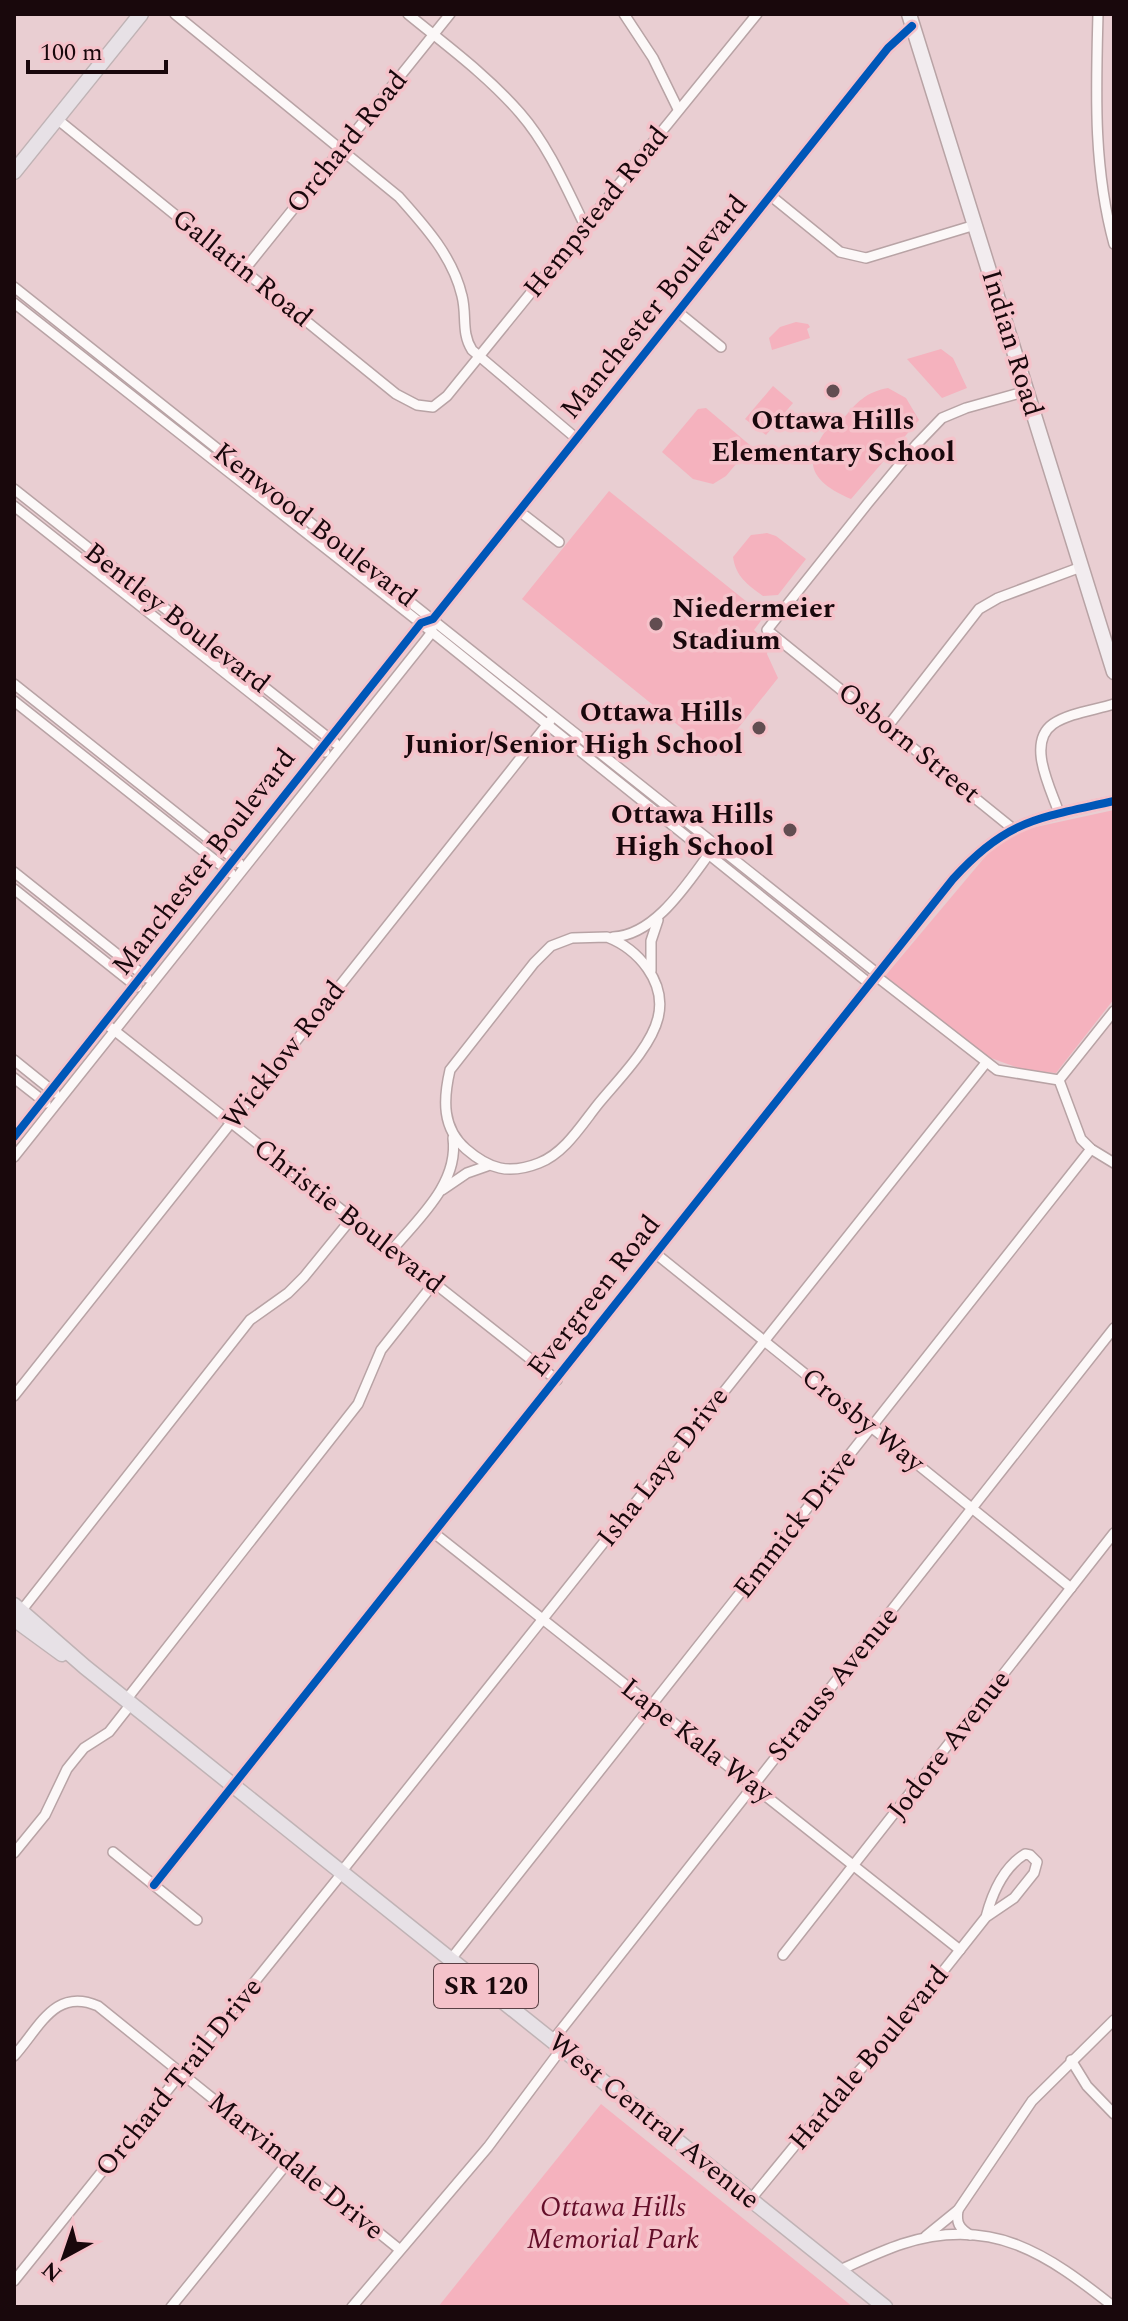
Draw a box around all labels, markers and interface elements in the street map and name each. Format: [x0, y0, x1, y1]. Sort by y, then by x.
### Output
scale bar [28, 24, 166, 74]
text: 100 m [40, 35, 103, 71]
street label: Orchard Road [276, 61, 418, 223]
street label: Hempstead Road [513, 116, 679, 308]
street label: Manchester Boulevard [550, 185, 758, 429]
street label: Gallatin Road [162, 198, 322, 338]
street label: Indian Road [969, 264, 1055, 422]
marker: Ottawa Hills Elementary School [824, 382, 842, 400]
place label: Ottawa Hills Elementary School [711, 399, 955, 474]
street label: Kenwood Boulevard [204, 432, 426, 618]
street label: Bentley Boulevard [75, 532, 279, 704]
place label: Niedermeier Stadium [672, 587, 835, 662]
marker: Niedermeier Stadium [647, 615, 665, 633]
street label: Osborn Street [828, 672, 990, 814]
place label: Ottawa Hills Junior/Senior High School [404, 691, 743, 766]
marker: Ottawa Hills Junior/Senior High School [750, 719, 768, 737]
street label: Manchester Boulevard [101, 739, 307, 985]
place label: Ottawa Hills High School [611, 793, 774, 868]
marker: Ottawa Hills High School [781, 821, 799, 839]
street label: Wicklow Road [212, 971, 356, 1139]
street label: Christie Boulevard [244, 1127, 454, 1305]
street label: Evergreen Road [517, 1206, 671, 1386]
street label: Crosby Way [792, 1357, 935, 1484]
street label: Isha Laye Drive [586, 1377, 740, 1557]
street label: Emmick Drive [723, 1440, 867, 1608]
street label: Strauss Avenue [757, 1597, 909, 1771]
street label: Jodore Avenue [876, 1661, 1022, 1829]
street label: Lape Kala Way [611, 1667, 784, 1816]
street label: Hardale Boulevard [778, 1956, 960, 2160]
road number: SR 120 [434, 1964, 538, 2008]
street label: Orchard Trail Drive [85, 1968, 273, 2186]
street label: West Central Avenue [539, 2022, 769, 2220]
street label: Marvindale Drive [198, 2081, 394, 2251]
park label: Ottawa Hills Memorial Park [527, 2186, 699, 2261]
north arrow [24, 2217, 104, 2297]
text: N [35, 2253, 70, 2290]

